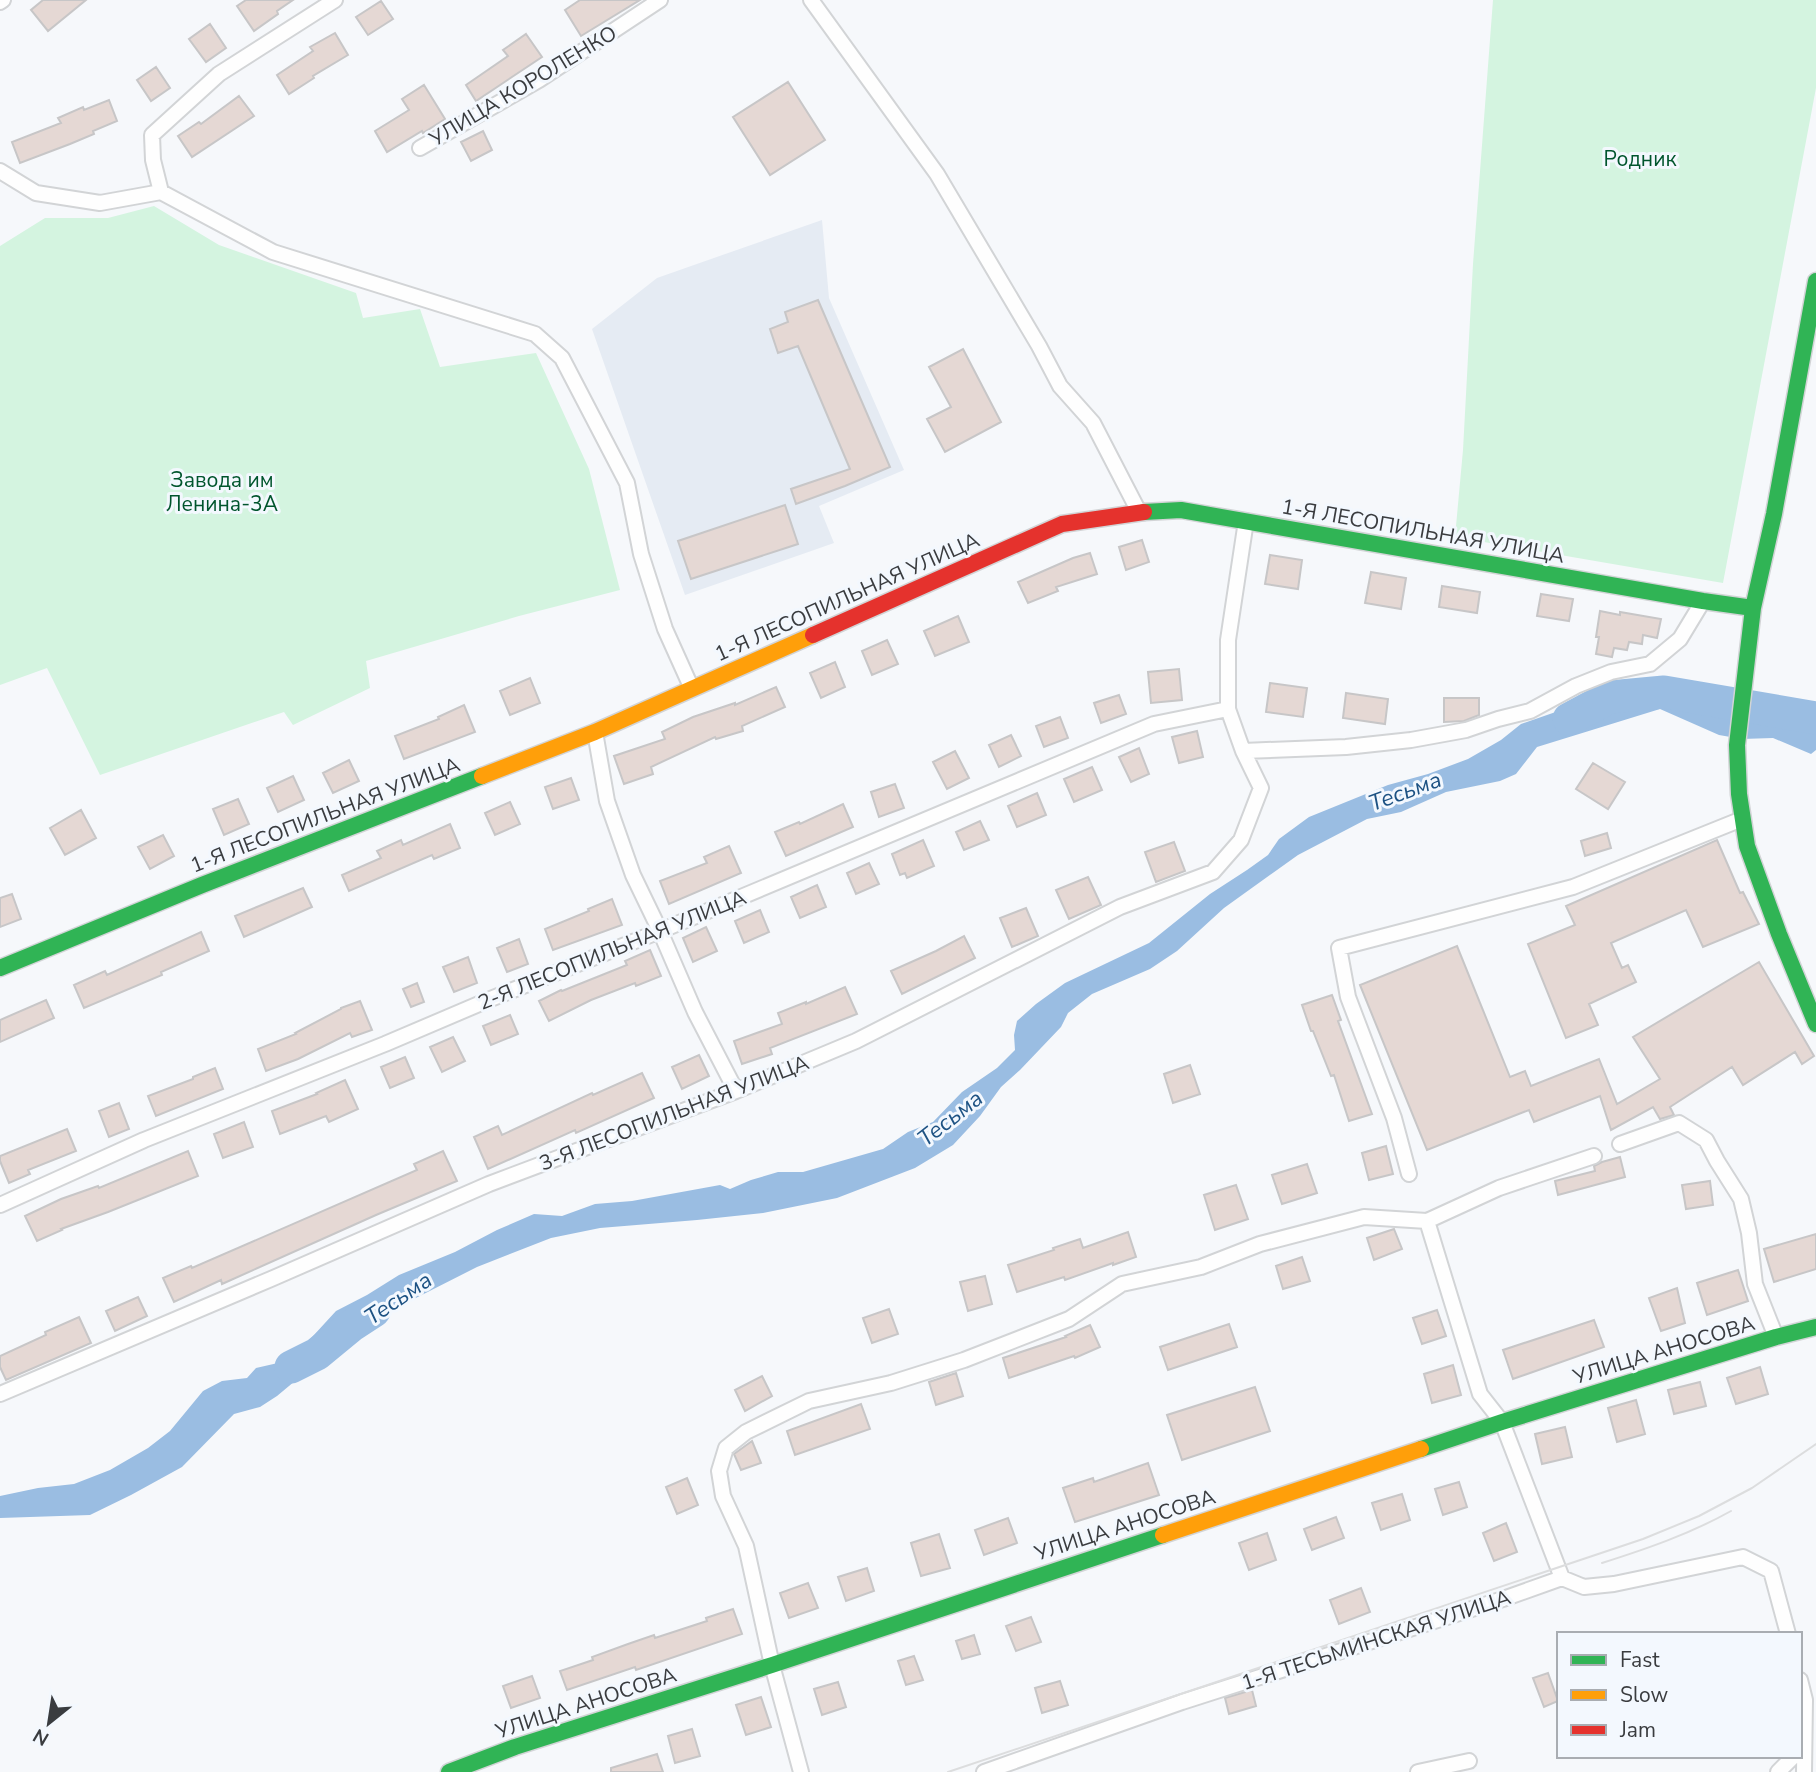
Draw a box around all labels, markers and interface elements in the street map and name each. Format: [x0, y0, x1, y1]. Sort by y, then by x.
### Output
street label: УЛИЦА КОРОЛЕНКО [423, 19, 622, 154]
park label: Родник [1604, 145, 1677, 173]
park label: Завода им Ленина-3А [166, 466, 278, 518]
street label: 1-Я ЛЕСОПИЛЬНАЯ УЛИЦА [1279, 492, 1567, 570]
street label: 1-Я ЛЕСОПИЛЬНАЯ УЛИЦА [710, 526, 984, 668]
street label: 1-Я ЛЕСОПИЛЬНАЯ УЛИЦА [186, 751, 464, 879]
water label: Тесьма [1364, 764, 1446, 819]
street label: 2-Я ЛЕСОПИЛЬНАЯ УЛИЦА [474, 883, 750, 1017]
street label: 3-Я ЛЕСОПИЛЬНАЯ УЛИЦА [535, 1049, 813, 1177]
water label: Тесьма [911, 1083, 990, 1154]
water label: Тесьма [358, 1264, 438, 1332]
street label: УЛИЦА АНОСОВА [1569, 1309, 1758, 1391]
street label: УЛИЦА АНОСОВА [1030, 1483, 1219, 1568]
street label: 1-Я ТЕСЬМИНСКАЯ УЛИЦА [1238, 1583, 1514, 1697]
legend [1557, 1632, 1802, 1758]
text: Fast [1620, 1646, 1660, 1674]
street label: УЛИЦА АНОСОВА [491, 1661, 680, 1746]
text: Slow [1620, 1681, 1669, 1709]
north arrow [14, 1688, 84, 1758]
text: Jam [1619, 1716, 1656, 1744]
text: N [28, 1722, 54, 1752]

